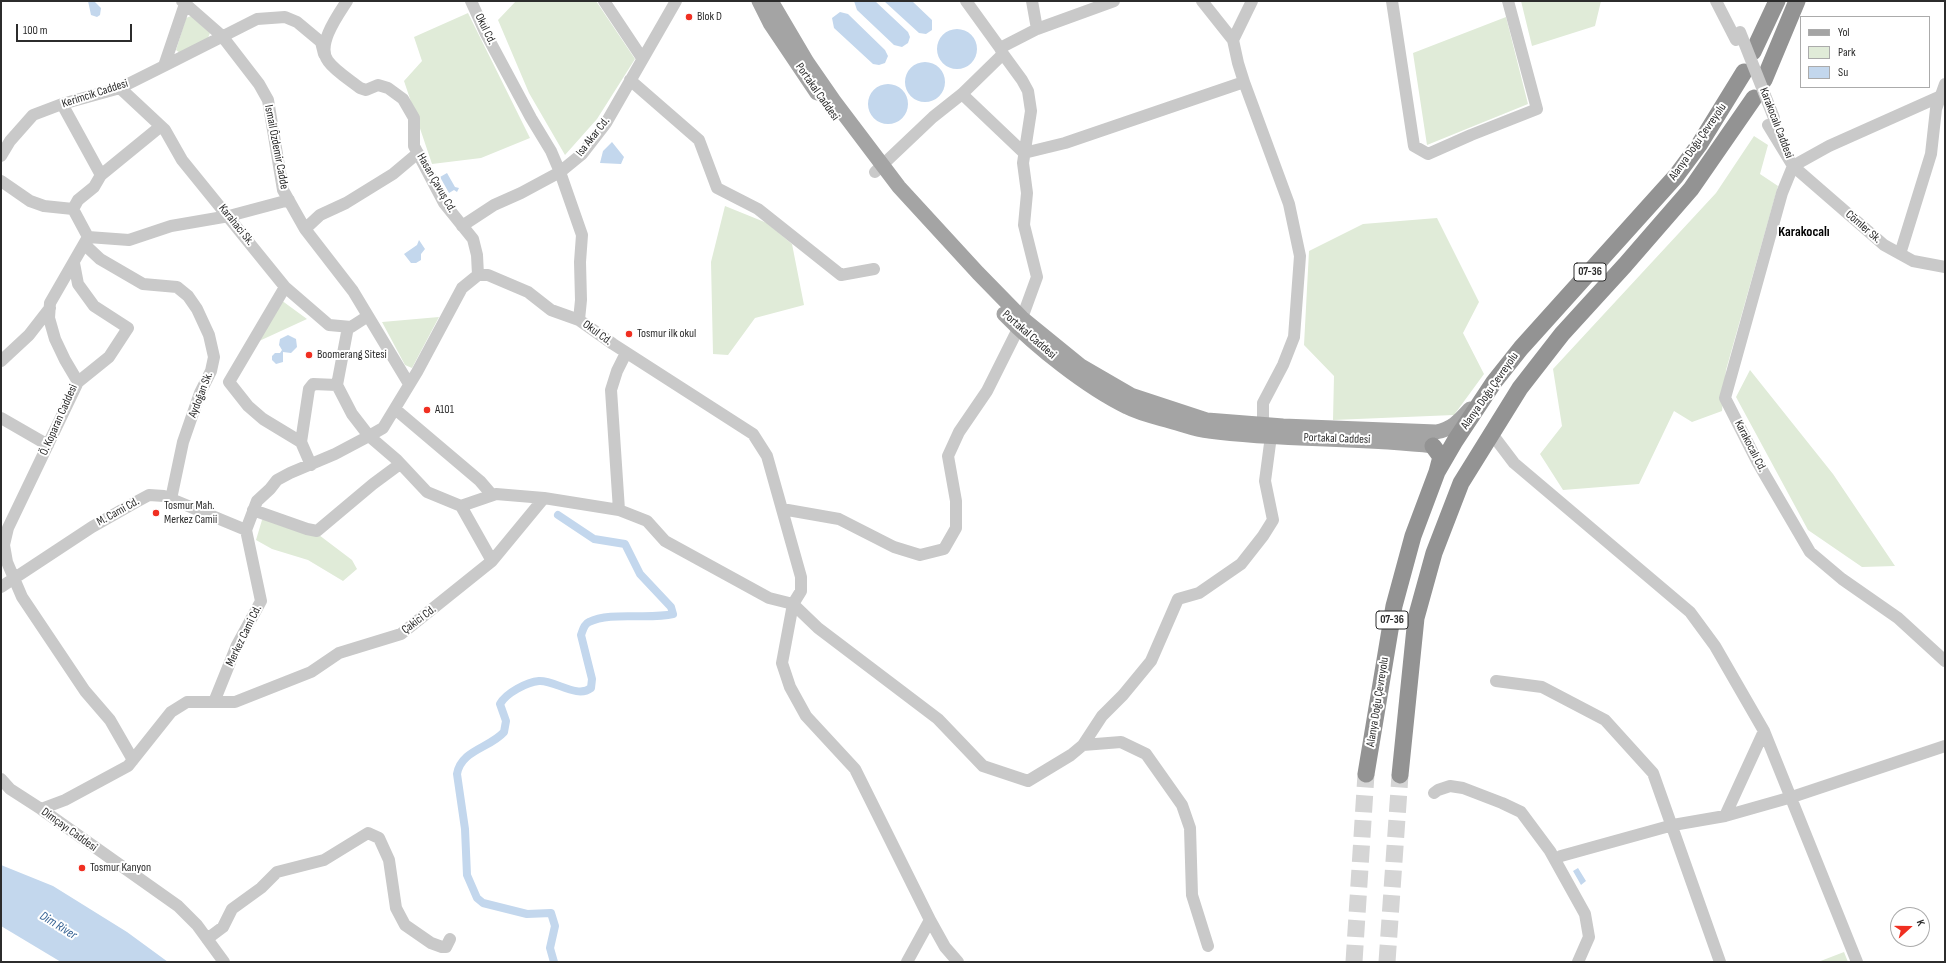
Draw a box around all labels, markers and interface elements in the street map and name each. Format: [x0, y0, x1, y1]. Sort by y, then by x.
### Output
place label: Blok D [697, 10, 722, 24]
street label: Okul Cd. [471, 11, 499, 47]
marker: Blok D [684, 12, 694, 22]
scale bar [18, 16, 134, 42]
legend [1800, 16, 1930, 88]
text: 100 m [23, 23, 48, 38]
text: Yol [1838, 25, 1850, 40]
text: Park [1838, 45, 1856, 60]
street label: Portakal Caddesi [792, 61, 842, 123]
text: Su [1838, 65, 1848, 80]
street label: Kerimcik Caddesi [60, 77, 130, 111]
street label: Karakocalı Caddesi [1756, 86, 1796, 160]
street label: Alanya Doğu Çevreyolu [1666, 101, 1730, 183]
street label: Ismail Ôzdemir Cadde [261, 104, 291, 190]
street label: Isa Akar Cd. [573, 114, 613, 160]
street label: Hasan Çavuş Cd. [413, 151, 459, 215]
street label: Karahaci Sk. [215, 202, 257, 248]
street label: Cömler Sk. [1842, 208, 1884, 246]
district label: Karakocalı [1778, 224, 1830, 240]
road number: 07-36 [1574, 263, 1606, 281]
street label: Portakal Caddesi [999, 308, 1059, 362]
street label: Okul Cd. [580, 318, 614, 348]
place label: Tosmur ilk okul [637, 327, 696, 341]
marker: Tosmur ilk okul [624, 329, 634, 339]
place label: Boomerang Sitesi [317, 348, 387, 362]
marker: Boomerang Sitesi [304, 350, 314, 360]
street label: Alanya Doğu Çevreyolu [1458, 350, 1522, 432]
street label: Aydoğan Sk. [186, 370, 216, 420]
street label: Ö. Koparan Caddesi [37, 382, 81, 458]
place label: A101 [435, 403, 454, 417]
marker: A101 [422, 405, 432, 415]
street label: Karakocalı Cd. [1731, 418, 1769, 474]
street label: Portakal Caddesi [1303, 431, 1371, 447]
street label: M. Cami Cd. [94, 494, 142, 530]
place label: Tosmur Mah. Merkez Camii [164, 499, 217, 527]
marker: Tosmur Mah. Merkez Camii [151, 508, 161, 518]
street label: Merkez Cami Cd. [223, 603, 265, 669]
street label: Çakici Cd. [399, 603, 439, 637]
road number: 07-36 [1376, 611, 1408, 629]
street label: Alanya Doğu Çevreyolu [1364, 656, 1392, 748]
street label: Dimçayı Caddesi [38, 805, 100, 855]
place label: Tosmur Kanyon [90, 861, 151, 875]
marker: Tosmur Kanyon [77, 863, 87, 873]
north arrow [1890, 907, 1930, 947]
water label: Dim River [37, 909, 79, 943]
text: K [1914, 918, 1928, 928]

